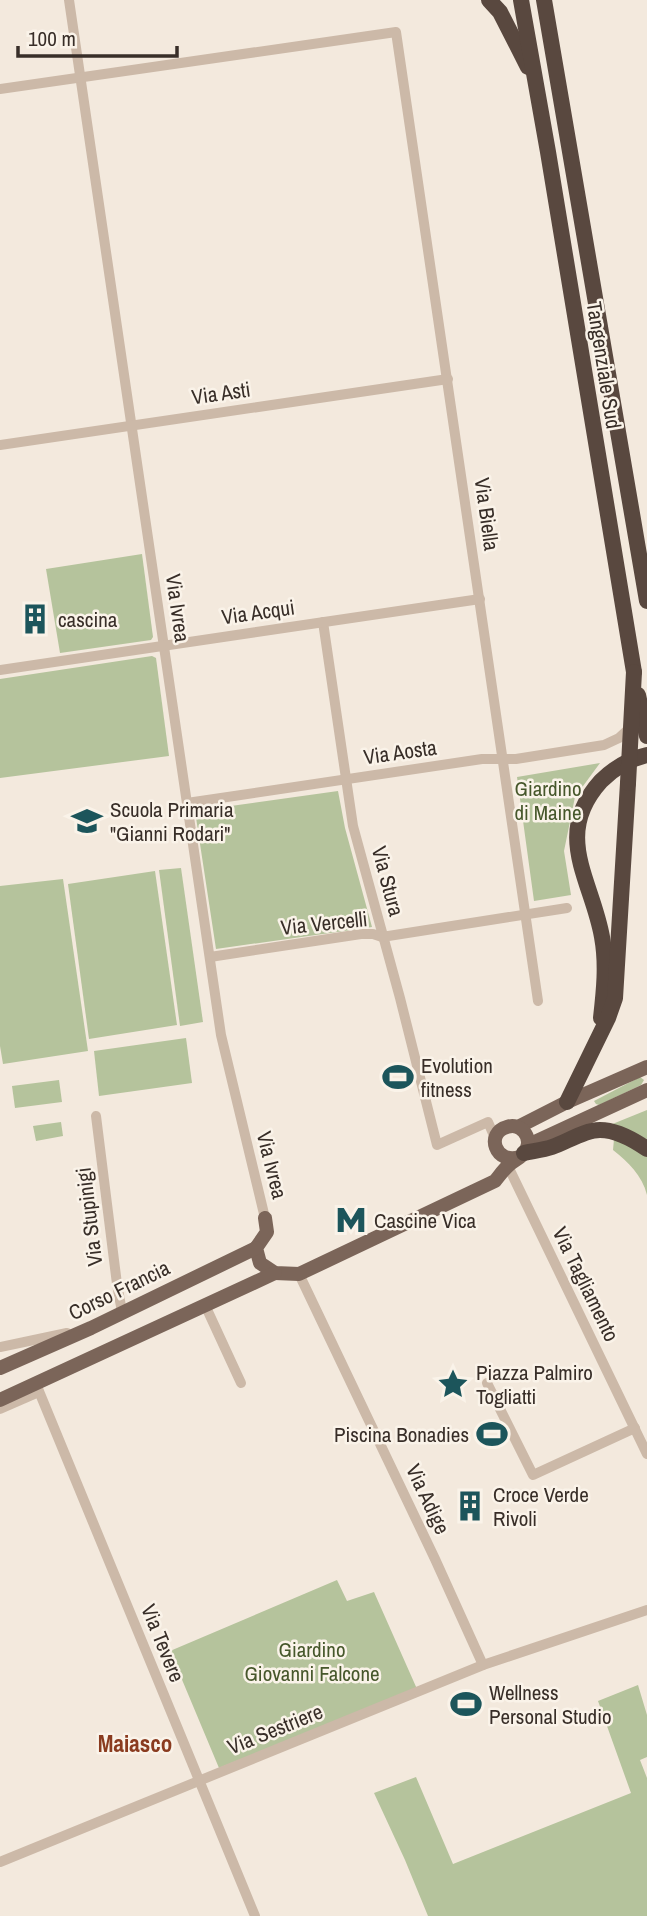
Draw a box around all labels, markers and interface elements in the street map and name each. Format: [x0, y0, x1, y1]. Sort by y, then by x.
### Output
scale bar [18, 14, 177, 58]
text: 100 m [28, 24, 76, 53]
street label: Tangenziale Sud [580, 299, 628, 431]
street label: Via Asti [190, 375, 252, 411]
street label: Via Biella [468, 476, 507, 553]
street label: Via Ivrea [159, 572, 197, 644]
street label: Via Acqui [220, 593, 296, 631]
building icon: cascina [18, 602, 52, 636]
place label: cascina [58, 605, 118, 634]
street label: Via Aosta [362, 732, 439, 771]
park label: Giardino di Maine [514, 774, 582, 827]
place label: Scuola Primaria "Gianni Rodari" [110, 795, 234, 848]
school or university icon: Scuola Primaria "Gianni Rodari" [70, 804, 104, 838]
street label: Via Stura [365, 843, 411, 920]
street label: Via Vercelli [279, 904, 369, 942]
place label: Evolution fitness [421, 1051, 493, 1104]
sports icon: Evolution fitness [381, 1060, 415, 1094]
street label: Via Ivrea [250, 1128, 294, 1202]
street label: Via Stupinigi [69, 1166, 109, 1268]
metro station icon: Cascine Vica [334, 1203, 368, 1237]
place label: Cascine Vica [374, 1206, 477, 1235]
street label: Via Tagliamento [546, 1222, 626, 1346]
street label: Corso Francia [64, 1253, 175, 1327]
place label: Piazza Palmiro Togliatti [476, 1358, 593, 1411]
place icon: Piazza Palmiro Togliatti [436, 1367, 470, 1401]
sports icon: Piscina Bonadies [475, 1417, 509, 1451]
place label: Piscina Bonadies [334, 1420, 469, 1449]
street label: Via Adige [399, 1459, 457, 1539]
place label: Croce Verde Rivoli [493, 1480, 589, 1533]
building icon: Croce Verde Rivoli [453, 1489, 487, 1523]
street label: Via Tevere [134, 1600, 192, 1686]
park label: Giardino Giovanni Falcone [244, 1635, 380, 1688]
place label: Wellness Personal Studio [489, 1678, 612, 1731]
sports icon: Wellness Personal Studio [449, 1687, 483, 1721]
street label: Via Sestriere [223, 1697, 327, 1761]
district label: Maiasco [98, 1728, 172, 1759]

